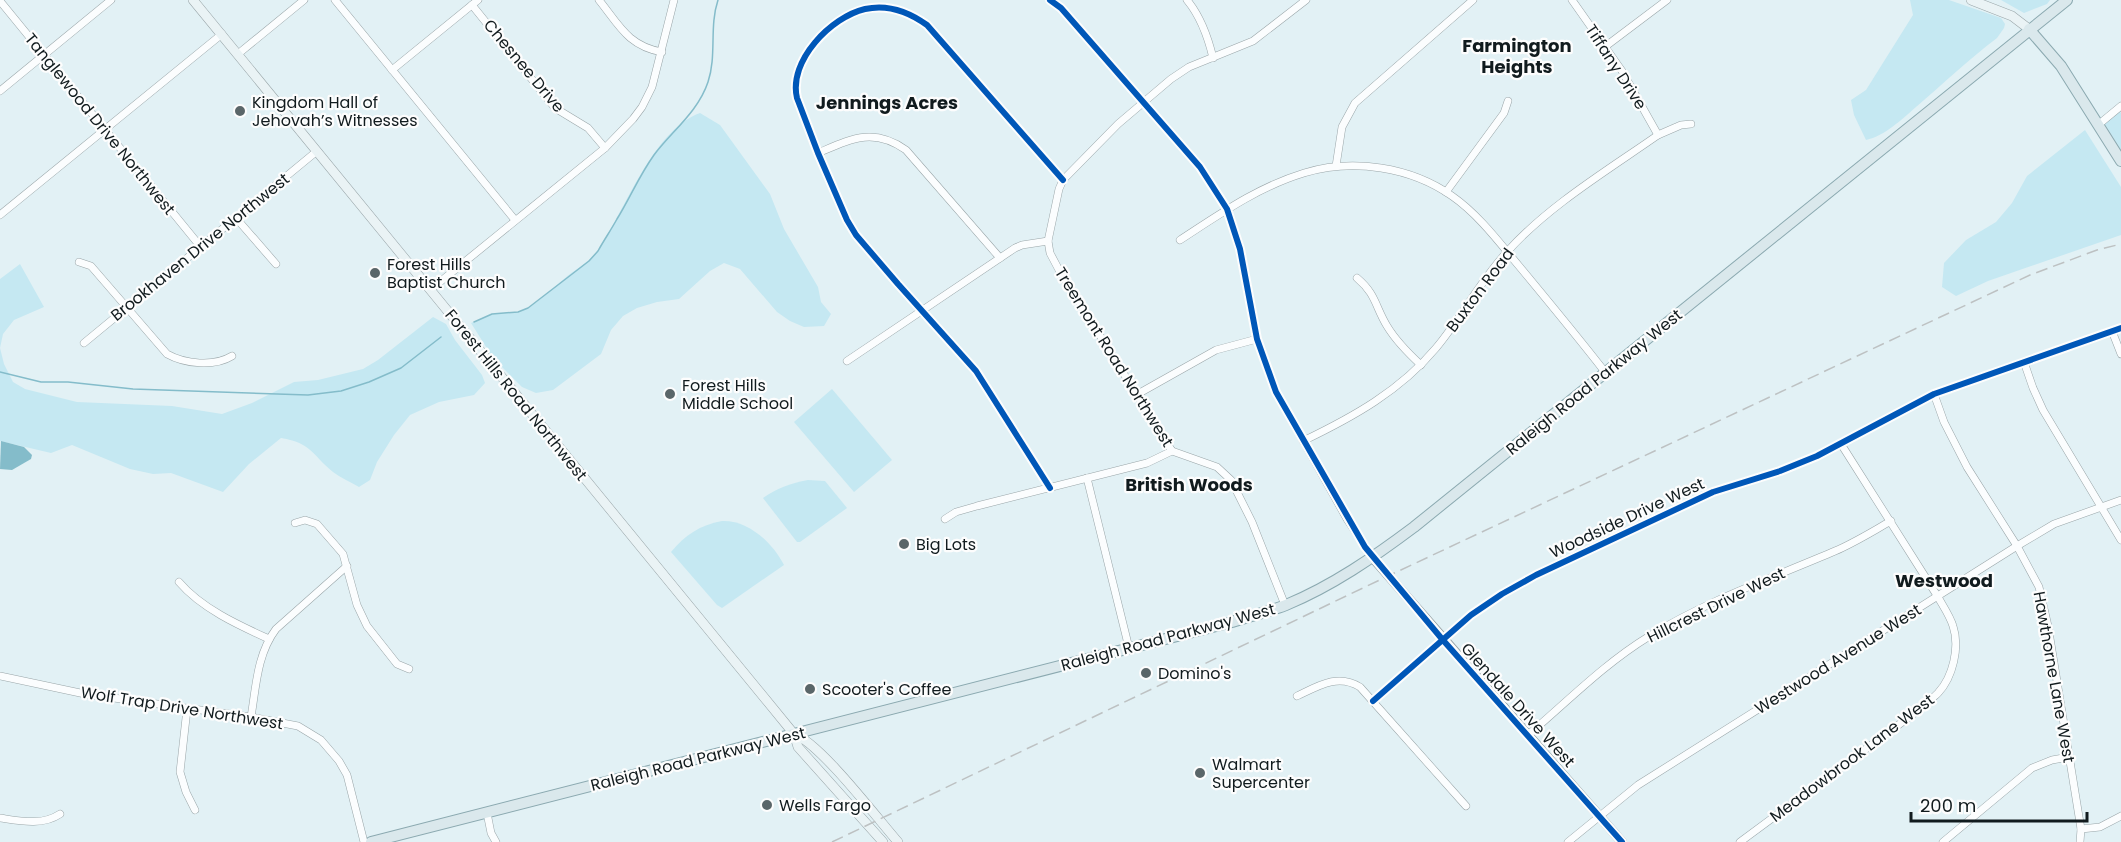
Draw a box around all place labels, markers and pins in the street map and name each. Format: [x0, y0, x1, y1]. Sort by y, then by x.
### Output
place label: Kingdom Hall of Jehovah’s Witnesses [252, 91, 418, 132]
marker: Kingdom Hall of Jehovah’s Witnesses [233, 104, 247, 118]
place label: Forest Hills Baptist Church [387, 253, 505, 294]
marker: Forest Hills Baptist Church [368, 266, 382, 280]
place label: Forest Hills Middle School [682, 374, 793, 415]
marker: Forest Hills Middle School [663, 387, 677, 401]
place label: Big Lots [916, 533, 976, 556]
marker: Big Lots [897, 537, 911, 551]
place label: Domino's [1158, 662, 1231, 685]
marker: Domino's [1139, 666, 1153, 680]
place label: Scooter's Coffee [822, 678, 952, 701]
marker: Scooter's Coffee [803, 682, 817, 696]
place label: Walmart Supercenter [1212, 753, 1310, 794]
marker: Walmart Supercenter [1193, 766, 1207, 780]
place label: Wells Fargo [779, 794, 871, 817]
marker: Wells Fargo [760, 798, 774, 812]

